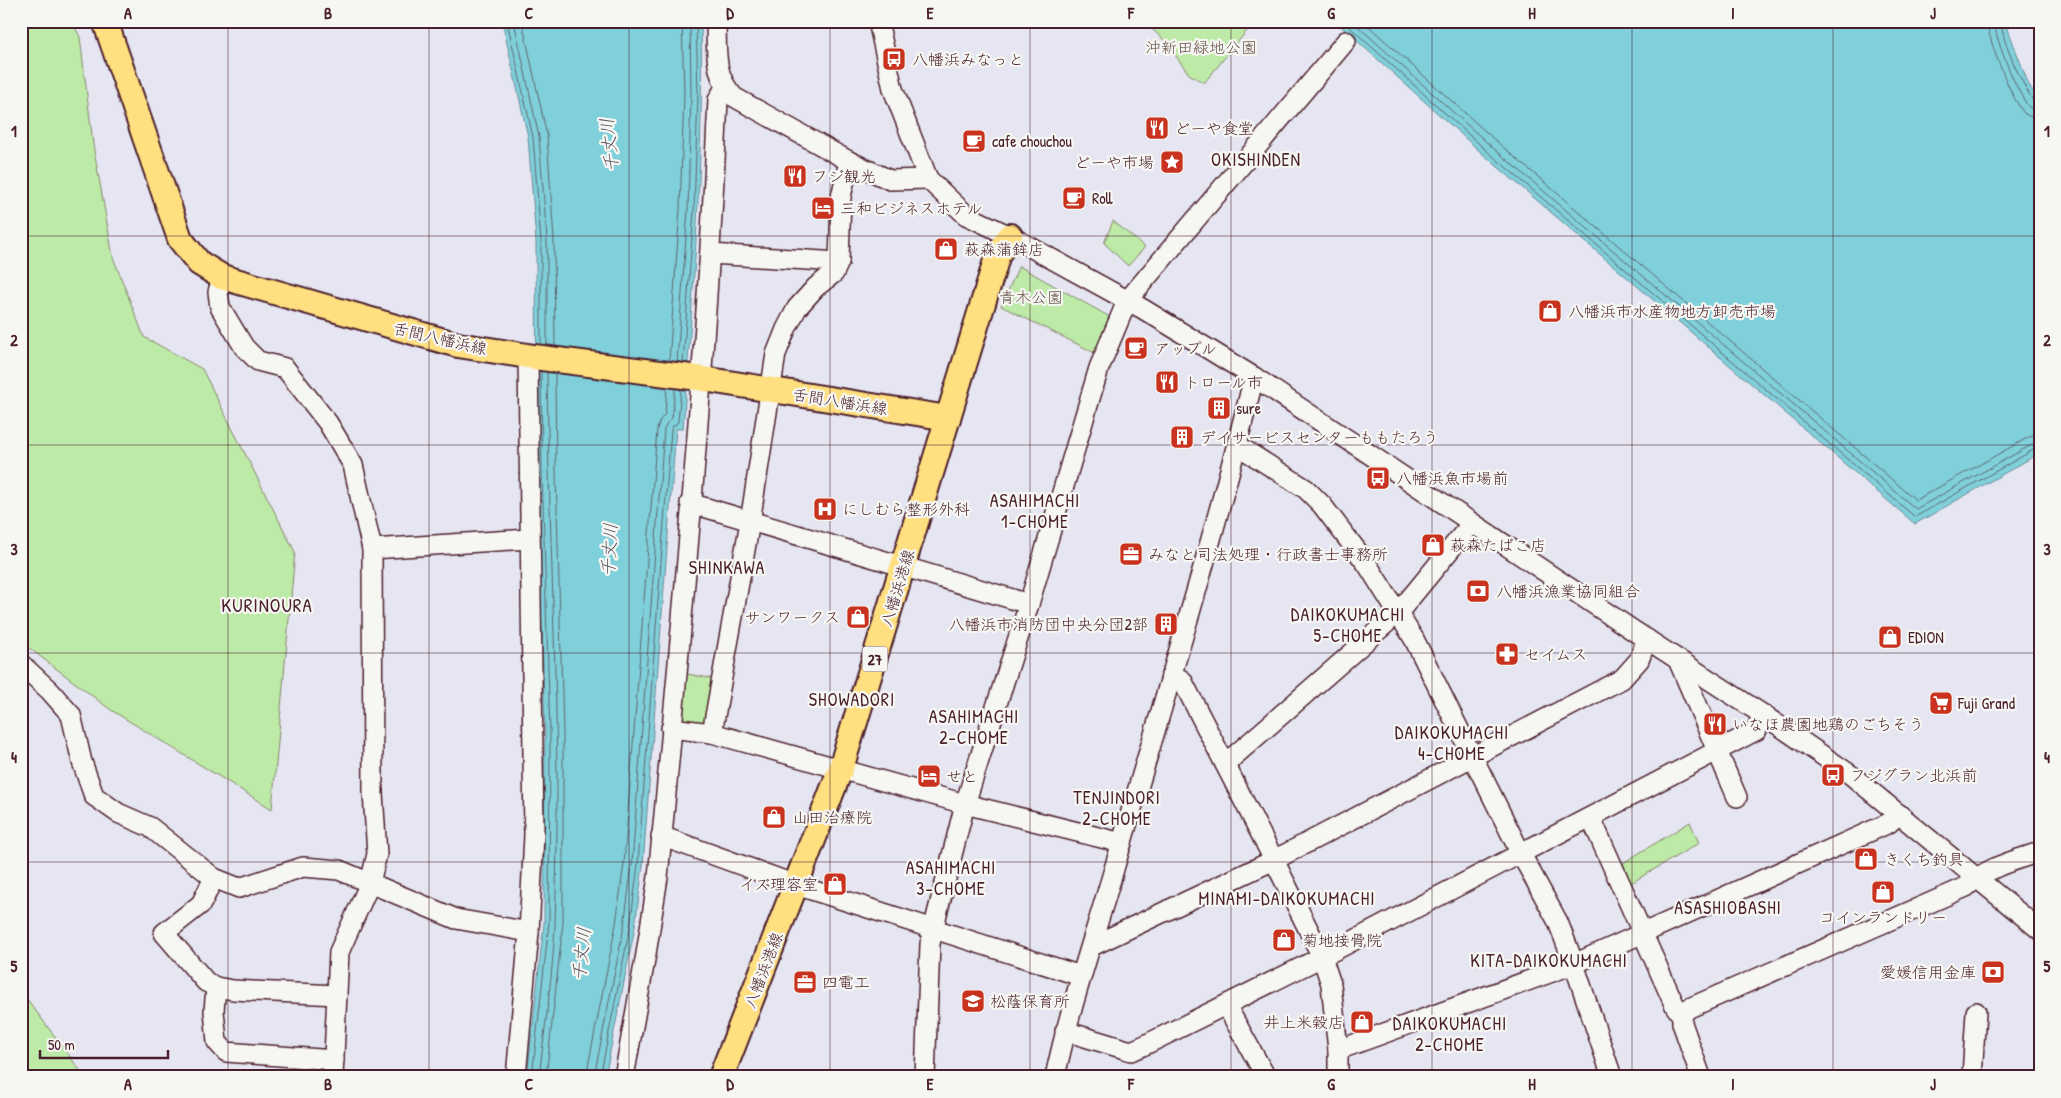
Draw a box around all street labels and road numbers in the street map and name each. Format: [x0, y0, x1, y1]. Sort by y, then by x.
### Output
street label: 舌間八幡浜線 [391, 316, 489, 360]
street label: 舌間八幡浜線 [791, 383, 889, 419]
street label: 八幡浜港線 [875, 547, 919, 629]
road number: 27 [862, 646, 888, 672]
street label: 八幡浜港線 [738, 929, 788, 1011]

